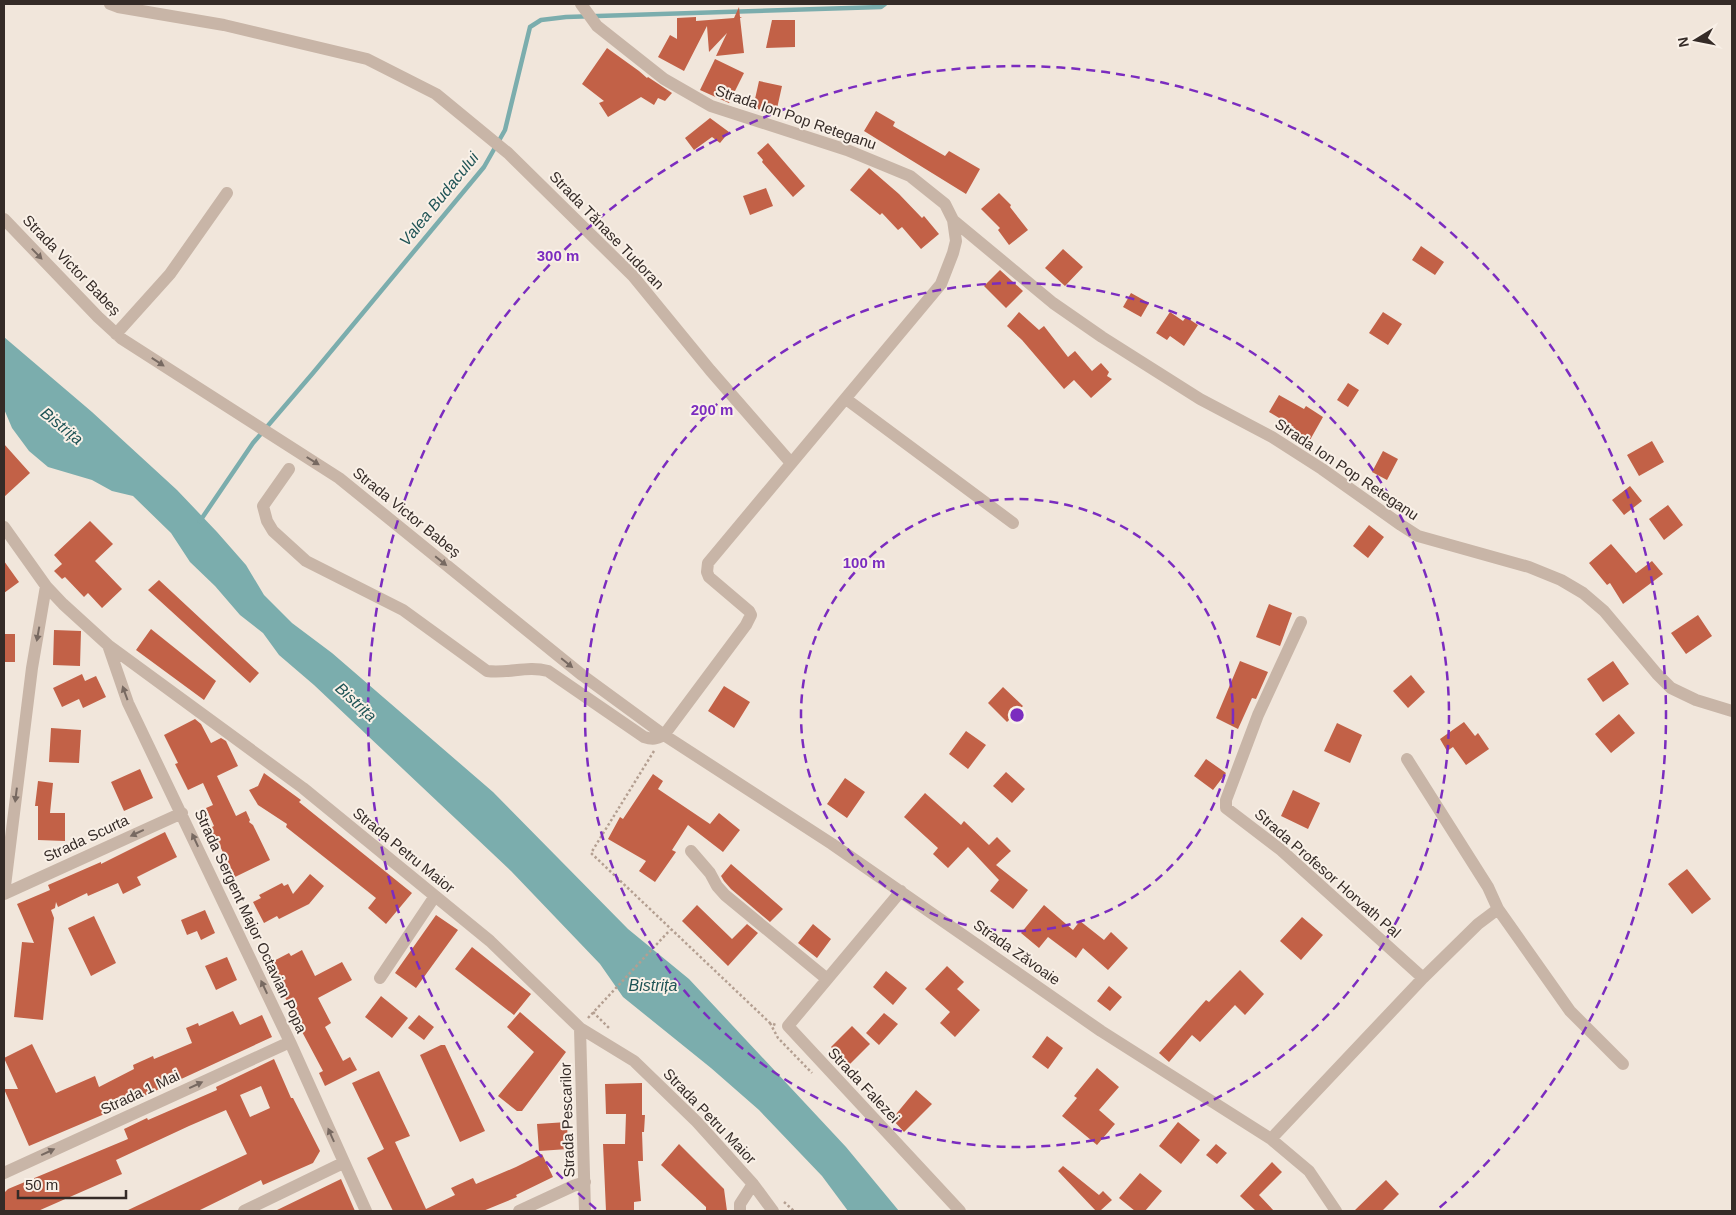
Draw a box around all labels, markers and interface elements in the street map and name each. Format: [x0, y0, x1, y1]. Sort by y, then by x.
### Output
north arrow [1671, 15, 1721, 65]
text: N [1674, 36, 1692, 49]
street label: Strada Ion Pop Reteganu [713, 81, 879, 153]
water label: Valea Budacului [396, 149, 482, 249]
street label: Strada Tănase Tudoran [546, 168, 668, 292]
street label: Strada Victor Babeș [20, 211, 124, 319]
text: 300 m [537, 247, 579, 264]
one-way arrow [31, 248, 43, 260]
one-way arrow [151, 357, 165, 367]
text: 200 m [691, 401, 733, 418]
water label: Bistrița [38, 404, 86, 448]
street label: Strada Ion Pop Reteganu [1272, 415, 1422, 523]
one-way arrow [306, 457, 319, 466]
street label: Strada Victor Babeș [350, 464, 464, 560]
text: 100 m [843, 554, 885, 571]
one-way arrow [434, 555, 447, 566]
one-way arrow [34, 626, 42, 642]
one-way arrow [560, 657, 573, 668]
water label: Bistrița [332, 679, 380, 725]
one-way arrow [121, 686, 128, 701]
centre of rings [1008, 706, 1026, 724]
one-way arrow [12, 787, 20, 803]
street label: Strada Petru Maior [350, 804, 458, 896]
street label: Strada Profesor Horvath Pal [1252, 805, 1404, 941]
street label: Strada Sergent Major Octavian Popa [191, 806, 311, 1036]
street label: Strada Scurta [41, 811, 132, 865]
one-way arrow [130, 829, 144, 837]
one-way arrow [190, 833, 198, 847]
street label: Strada Zăvoaie [970, 916, 1064, 988]
water label: Bistrița [629, 977, 678, 994]
one-way arrow [260, 980, 268, 994]
street label: Strada Falezei [825, 1044, 903, 1126]
street label: Strada Pescarilor [556, 1062, 578, 1178]
street label: Strada Petru Maior [660, 1065, 760, 1167]
street label: Strada 1 Mai [98, 1066, 182, 1118]
one-way arrow [189, 1080, 203, 1088]
one-way arrow [327, 1128, 335, 1142]
one-way arrow [41, 1148, 55, 1156]
scale bar [18, 1168, 125, 1200]
text: 50 m [25, 1176, 58, 1193]

